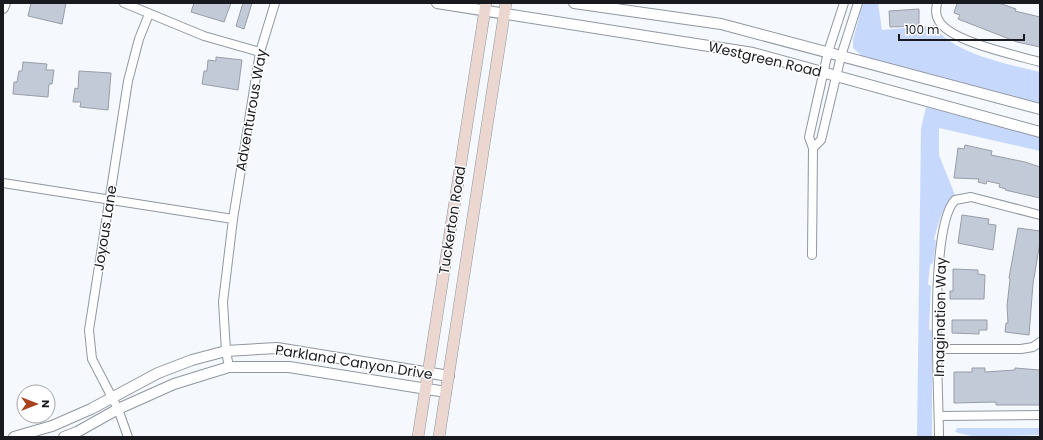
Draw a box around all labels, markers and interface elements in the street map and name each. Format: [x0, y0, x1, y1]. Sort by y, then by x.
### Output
scale bar [899, 16, 1024, 42]
text: 100 m [905, 21, 939, 38]
street label: Westgreen Road [706, 36, 824, 82]
street label: Adventurous Way [230, 47, 272, 173]
street label: Tuckerton Road [434, 164, 470, 276]
street label: Joyous Lane [88, 183, 122, 272]
street label: Imagination Way [929, 257, 951, 377]
street label: Parkland Canyon Drive [274, 340, 434, 384]
north arrow [16, 384, 56, 424]
text: N [38, 400, 54, 408]

